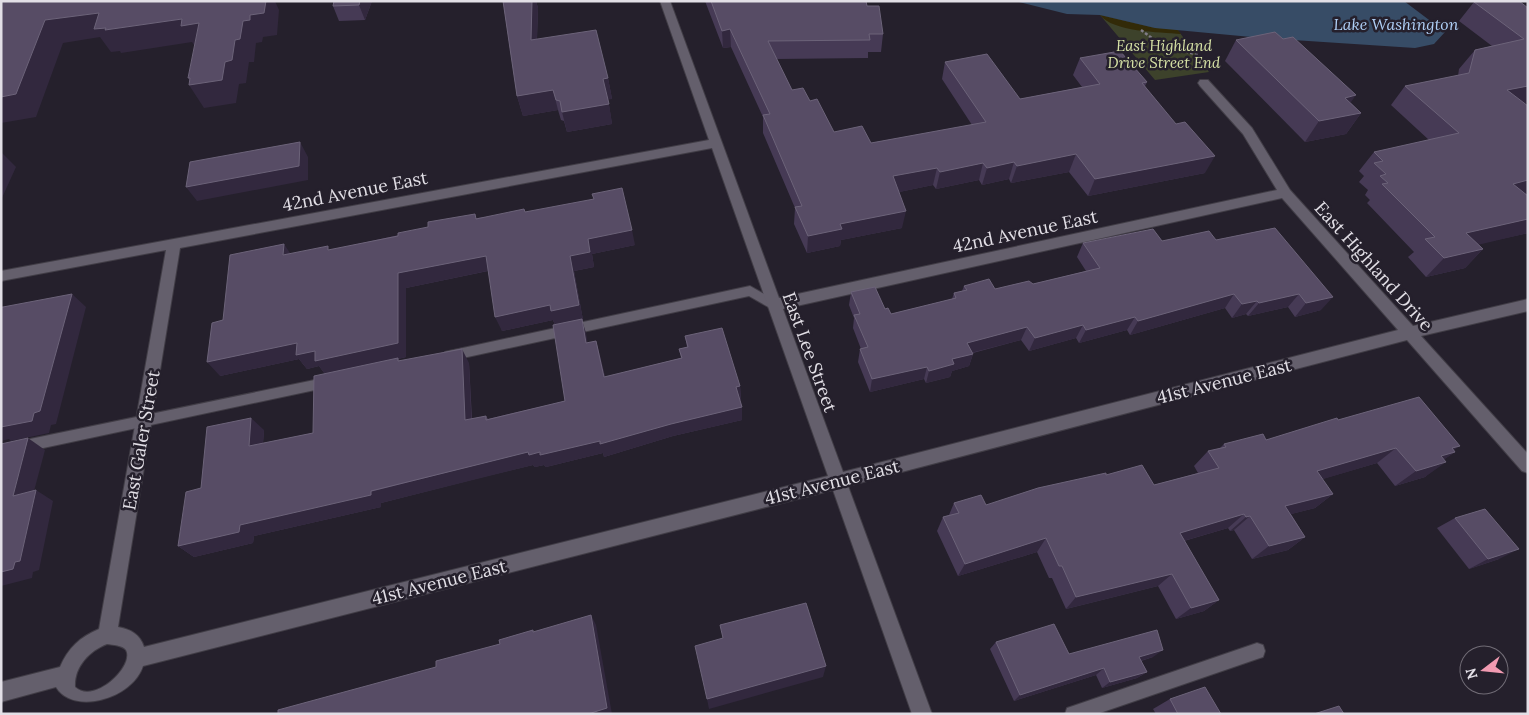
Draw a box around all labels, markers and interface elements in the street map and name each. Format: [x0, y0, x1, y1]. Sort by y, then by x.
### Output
water label: Lake Washington [1333, 14, 1459, 34]
park label: East Highland Drive Street End [1108, 36, 1221, 72]
street label: 42nd Avenue East [280, 166, 430, 216]
street label: East Highland Drive [1310, 197, 1438, 336]
street label: 42nd Avenue East [950, 204, 1100, 258]
street label: East Lee Street [778, 289, 842, 415]
street label: 41st Avenue East [1154, 353, 1294, 409]
street label: East Galer Street [117, 368, 165, 512]
street label: 41st Avenue East [762, 454, 902, 510]
street label: 41st Avenue East [369, 554, 509, 610]
north arrow [1459, 645, 1509, 695]
text: N [1461, 666, 1482, 681]

